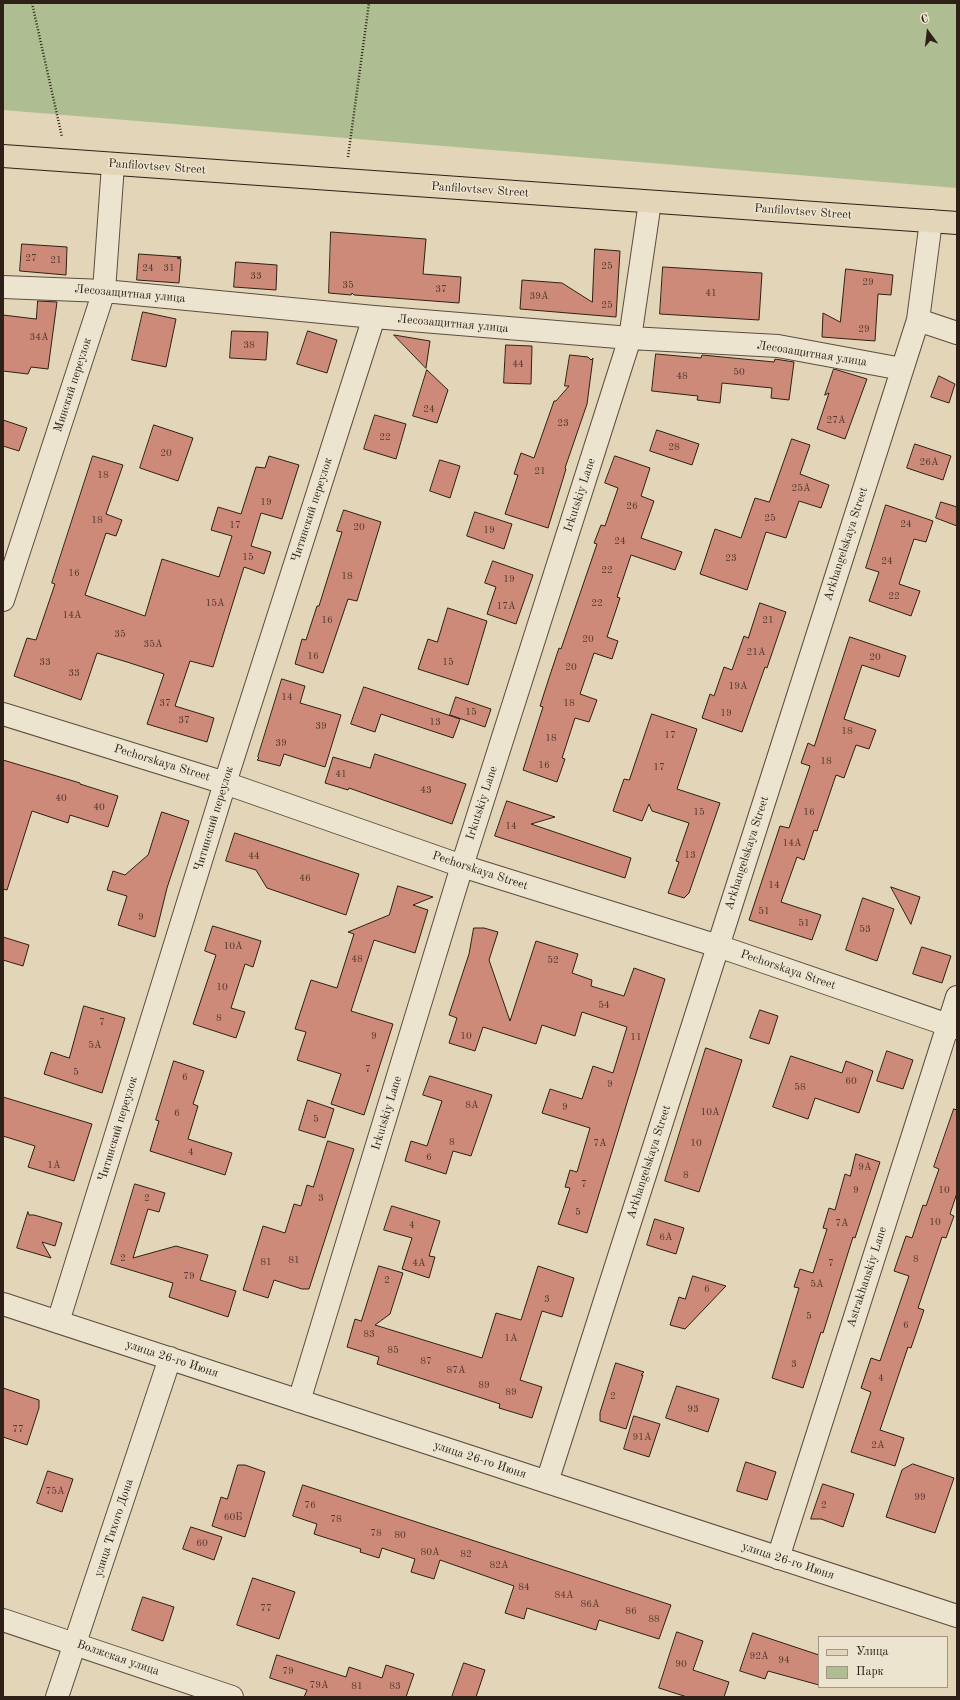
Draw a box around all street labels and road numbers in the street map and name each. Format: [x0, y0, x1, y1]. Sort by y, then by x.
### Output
street label: Panfilovtsev Street [108, 156, 206, 178]
street label: Panfilovtsev Street [431, 179, 529, 201]
street label: Panfilovtsev Street [754, 201, 852, 223]
street label: Лесозащитная улица [74, 282, 186, 306]
street label: Лесозащитная улица [397, 312, 509, 336]
street label: Минский переулок [51, 336, 95, 434]
street label: Лесозащитная улица [756, 338, 868, 370]
street label: Читинский переулок [288, 456, 336, 564]
street label: Irkutskiy Lane [561, 456, 599, 534]
street label: Arkhangelskaya Street [821, 485, 871, 603]
street label: Pechorskaya Street [112, 742, 212, 784]
street label: Irkutskiy Lane [463, 764, 501, 842]
street label: Читинский переулок [191, 765, 237, 873]
street label: Arkhangelskaya Street [722, 794, 772, 912]
street label: Pechorskaya Street [430, 849, 530, 893]
street label: Pechorskaya Street [738, 947, 838, 993]
street label: Irkutskiy Lane [369, 1074, 405, 1152]
street label: Читинский переулок [95, 1075, 141, 1183]
street label: Arkhangelskaya Street [624, 1103, 674, 1221]
street label: Astrakhanskiy Lane [844, 1225, 890, 1329]
street label: улица 26-го Июня [124, 1337, 220, 1381]
street label: улица 26-го Июня [432, 1438, 528, 1482]
street label: улица Тихого Дона [91, 1477, 137, 1579]
street label: улица 26-го Июня [740, 1539, 836, 1583]
street label: Волжская улица [75, 1637, 161, 1679]

